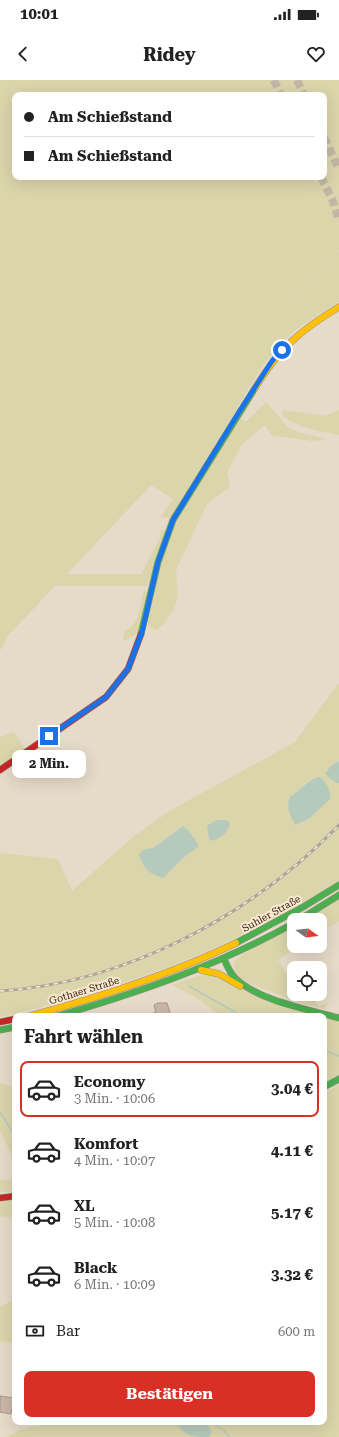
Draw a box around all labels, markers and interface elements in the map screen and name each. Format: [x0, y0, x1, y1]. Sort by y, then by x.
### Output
text: 10:01 [20, 5, 58, 23]
icon: back [12, 43, 34, 65]
icon: heart [305, 43, 327, 65]
text: Ridey [143, 44, 196, 65]
text: Am Schießstand [48, 108, 172, 126]
text: Am Schießstand [48, 147, 172, 165]
route start [273, 341, 291, 359]
route end [40, 727, 58, 745]
callout: 2 Min. [12, 750, 86, 778]
text: 2 Min. [29, 756, 69, 771]
street label: Suhler Straße [240, 893, 303, 934]
north arrow [287, 913, 327, 953]
map controls [287, 913, 327, 1001]
button: locate [287, 961, 327, 1001]
street label: Gothaer Straße [48, 974, 121, 1006]
text: Fahrt wählen [24, 1026, 143, 1047]
icon: car [26, 1071, 62, 1107]
text: Economy [74, 1073, 145, 1091]
text: 3.04 € [271, 1080, 313, 1098]
text: 3 Min. · 10:06 [74, 1091, 155, 1106]
icon: car [26, 1133, 62, 1169]
text: Komfort [74, 1135, 138, 1153]
text: 4.11 € [271, 1142, 313, 1160]
text: 4 Min. · 10:07 [74, 1153, 155, 1168]
icon: car [26, 1195, 62, 1231]
text: XL [74, 1197, 95, 1215]
text: 5.17 € [271, 1204, 313, 1222]
text: 5 Min. · 10:08 [74, 1215, 155, 1230]
icon: car [26, 1257, 62, 1293]
text: Black [74, 1259, 117, 1277]
text: 3.32 € [271, 1266, 313, 1284]
text: 6 Min. · 10:09 [74, 1277, 155, 1292]
icon: cash [24, 1320, 46, 1342]
text: Bar [56, 1322, 80, 1340]
text: 600 m [278, 1324, 315, 1339]
button: Bestätigen [24, 1371, 315, 1417]

